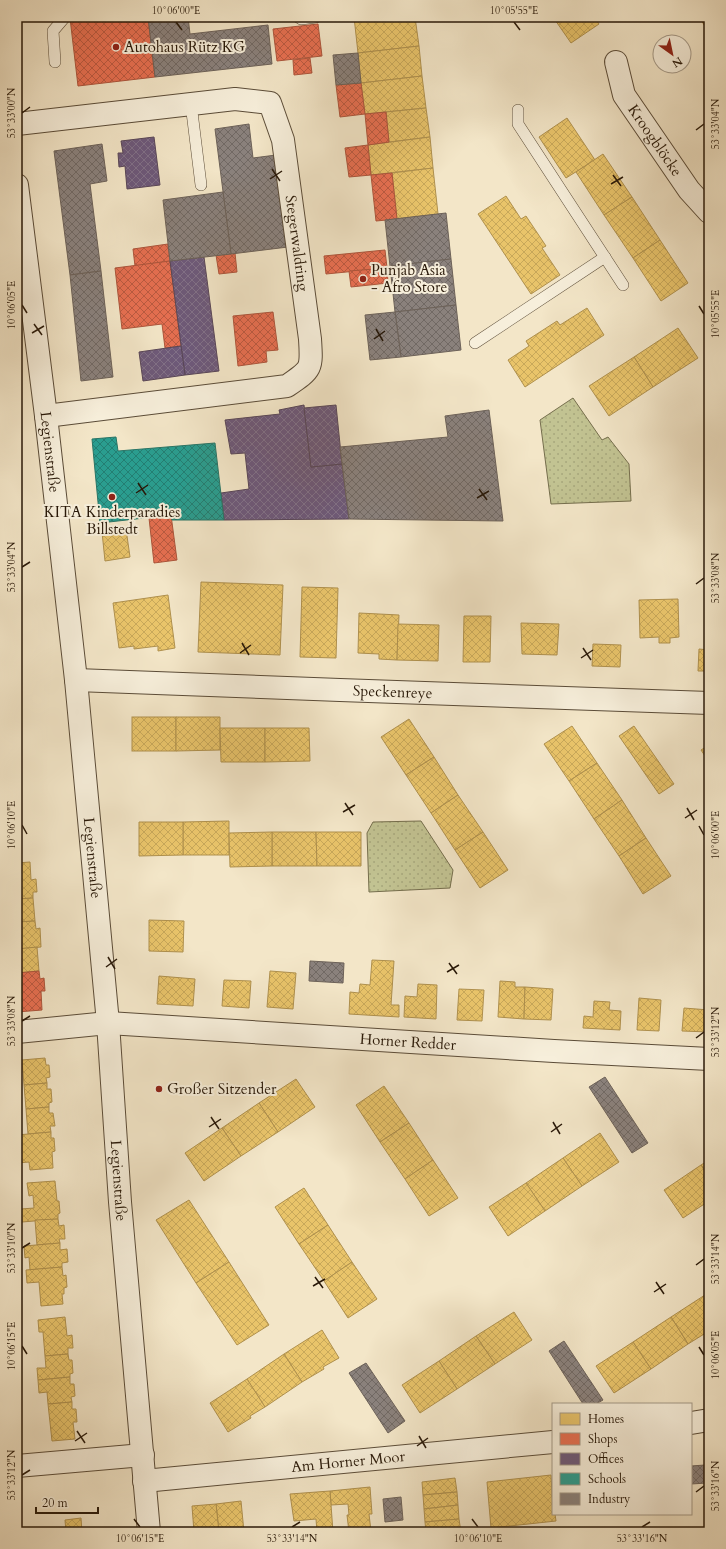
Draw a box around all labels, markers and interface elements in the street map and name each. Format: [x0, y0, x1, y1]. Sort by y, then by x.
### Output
text: 10°06'00"E [152, 4, 200, 18]
text: 10°05'55"E [490, 4, 538, 18]
north arrow [652, 34, 692, 74]
place label: Autohaus Rütz KG [124, 37, 245, 57]
marker: Autohaus Rütz KG [111, 42, 121, 52]
text: N [669, 53, 685, 71]
text: 53°33'00"N [5, 87, 19, 138]
text: 53°33'04"N [709, 98, 723, 149]
street label: Kroogblöcke [623, 101, 687, 180]
street label: Stegerwaldring [281, 194, 313, 293]
place label: Punjab Asia - Afro Store [371, 260, 447, 297]
marker: Punjab Asia - Afro Store [358, 274, 368, 284]
text: 10°06'05"E [5, 281, 19, 329]
text: 10°05'55"E [709, 290, 723, 338]
street label: Legienstraße [36, 410, 65, 494]
marker: KITA Kinderparadies Billstedt [107, 492, 117, 502]
place label: KITA Kinderparadies Billstedt [44, 502, 180, 539]
text: 53°33'04"N [5, 541, 19, 592]
text: 53°33'08"N [709, 552, 723, 603]
street label: Speckenreye [353, 680, 433, 703]
text: 10°06'10"E [5, 801, 19, 849]
text: 10°06'00"E [709, 811, 723, 859]
street label: Legienstraße [79, 816, 106, 899]
text: 53°33'08"N [5, 995, 19, 1046]
text: 53°33'12"N [709, 1006, 723, 1057]
street label: Horner Redder [359, 1029, 457, 1055]
place label: Großer Sitzender [167, 1079, 277, 1099]
marker: Großer Sitzender [154, 1084, 164, 1094]
street label: Legienstraße [106, 1139, 132, 1222]
text: 53°33'10"N [5, 1222, 19, 1273]
text: 53°33'14"N [709, 1233, 723, 1284]
text: 10°06'15"E [5, 1322, 19, 1370]
text: 10°06'05"E [709, 1331, 723, 1379]
legend [552, 1403, 692, 1515]
text: Homes [588, 1411, 624, 1427]
text: Shops [588, 1431, 617, 1447]
street label: Am Horner Moor [290, 1446, 406, 1477]
text: 53°33'12"N [5, 1449, 19, 1500]
text: Offices [588, 1451, 624, 1467]
text: 53°33'16"N [709, 1460, 723, 1511]
text: Schools [588, 1471, 626, 1487]
scale bar [36, 1489, 98, 1515]
text: Industry [588, 1491, 631, 1507]
text: 20 m [42, 1495, 69, 1511]
text: 10°06'15"E [116, 1532, 164, 1546]
text: 53°33'14"N [267, 1532, 318, 1546]
text: 10°06'10"E [454, 1532, 502, 1546]
text: 53°33'16"N [617, 1532, 668, 1546]

